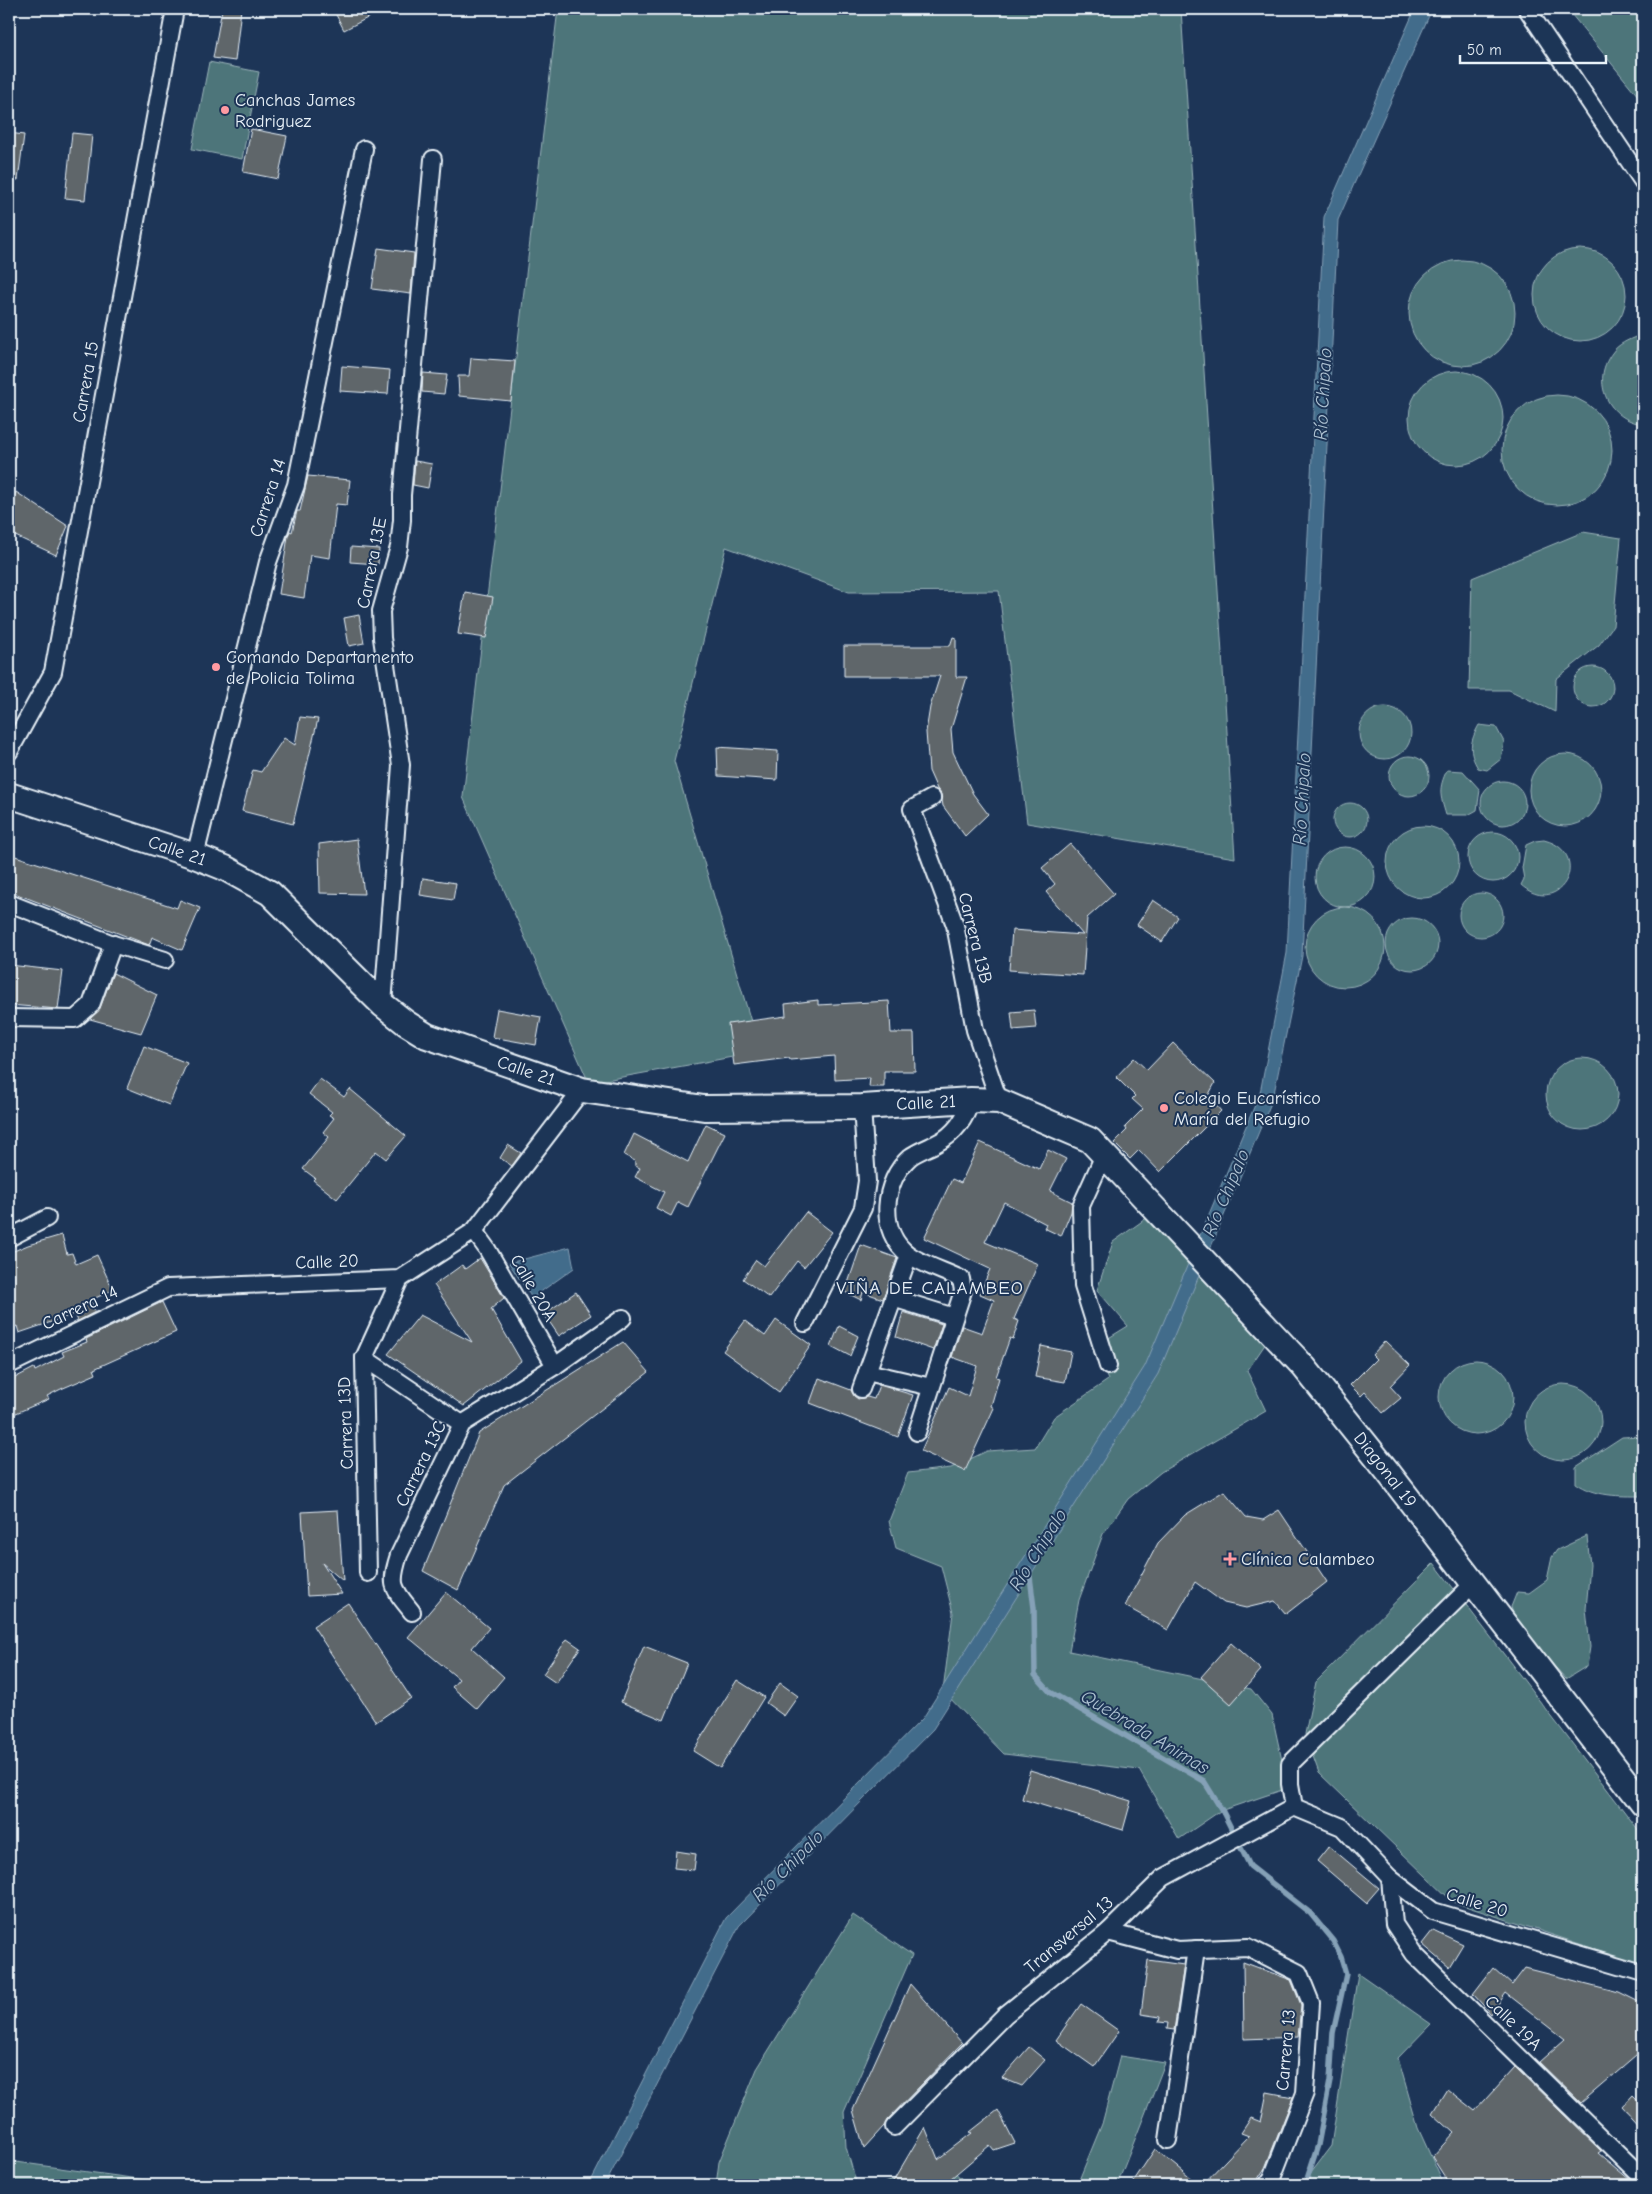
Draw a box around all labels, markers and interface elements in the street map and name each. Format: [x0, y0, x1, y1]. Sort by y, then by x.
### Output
scale bar [1460, 32, 1606, 64]
text: 50 m [1467, 41, 1502, 59]
place label: Canchas James Rodriguez [235, 90, 355, 132]
marker: Canchas James Rodriguez [219, 104, 231, 116]
street label: Carrera 15 [69, 340, 103, 424]
water label: Río Chipalo [1310, 347, 1336, 441]
street label: Carrera 14 [245, 456, 291, 540]
street label: Carrera 13E [353, 515, 391, 610]
place label: Comando Departamento de Policia Tolima [226, 647, 414, 689]
marker: Comando Departamento de Policia Tolima [210, 661, 222, 673]
water label: Río Chipalo [1289, 752, 1315, 846]
street label: Calle 21 [145, 831, 209, 871]
street label: Carrera 13B [954, 890, 996, 986]
street label: Calle 21 [494, 1051, 558, 1091]
place label: Colegio Eucarístico María del Refugio [1174, 1088, 1321, 1130]
street label: Calle 21 [896, 1091, 956, 1115]
marker: Colegio Eucarístico María del Refugio [1158, 1102, 1170, 1114]
water label: Río Chipalo [1198, 1146, 1254, 1240]
street label: Calle 20 [295, 1250, 359, 1274]
street label: Calle 20A [505, 1251, 561, 1325]
district label: VIÑA DE CALAMBEO [836, 1277, 1024, 1299]
street label: Carrera 14 [39, 1281, 121, 1335]
street label: Carrera 13D [334, 1376, 358, 1470]
street label: Carrera 13C [391, 1418, 451, 1510]
street label: Diagonal 19 [1349, 1428, 1421, 1512]
water label: Río Chipalo [1004, 1505, 1072, 1595]
place label: Clínica Calambeo [1241, 1549, 1375, 1570]
marker: Clínica Calambeo [1223, 1552, 1237, 1566]
water label: Quebrada Animas [1077, 1685, 1213, 1779]
water label: Río Chipalo [748, 1826, 828, 1906]
street label: Calle 20 [1444, 1884, 1510, 1922]
street label: Transversal 13 [1020, 1892, 1118, 1978]
street label: Calle 19A [1480, 1991, 1546, 2055]
street label: Carrera 13 [1272, 2008, 1300, 2092]

